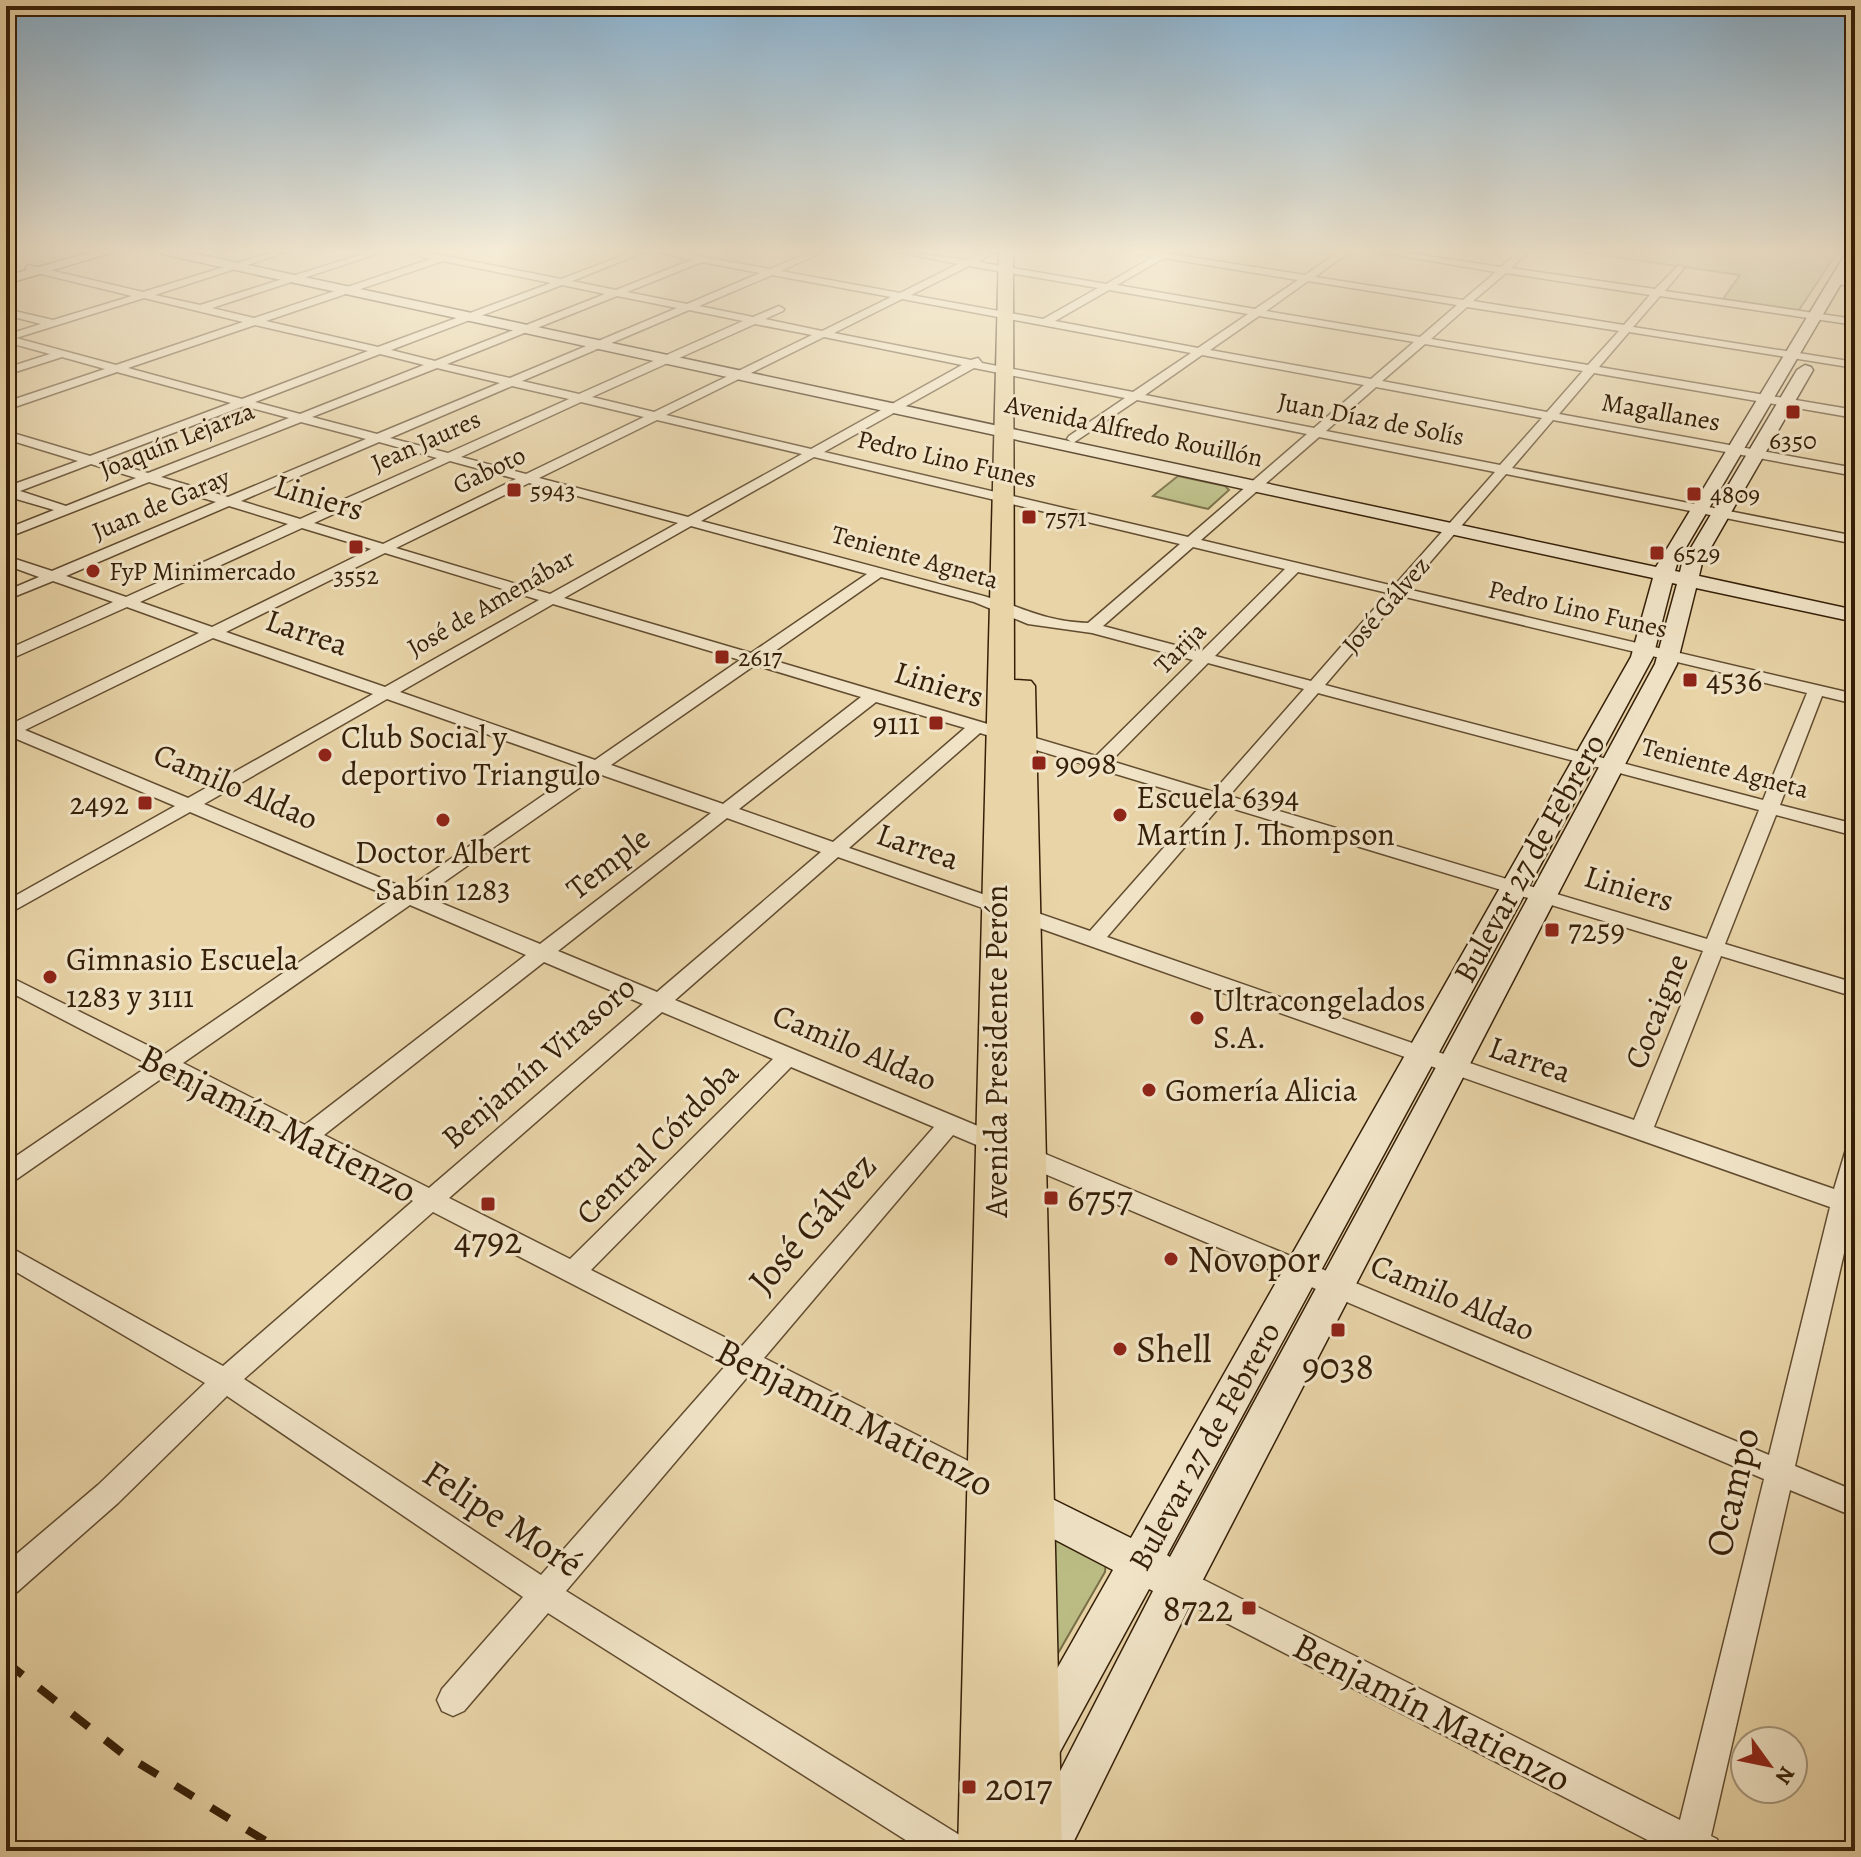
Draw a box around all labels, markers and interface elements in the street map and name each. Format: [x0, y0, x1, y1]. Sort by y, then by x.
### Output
street label: Juan Díaz de Solís [1275, 384, 1467, 454]
street label: Magallanes [1599, 384, 1723, 440]
street label: Avenida Alfredo Rouillón [1001, 386, 1266, 475]
street label: Joaquín Lejarza [94, 393, 260, 487]
street label: Jean Jaures [366, 401, 486, 481]
marker: 6350 [1784, 403, 1802, 421]
street label: Pedro Lino Funes [854, 421, 1040, 497]
place label: 6350 [1769, 423, 1817, 458]
street label: Gaboto [447, 437, 531, 503]
street label: Juan de Garay [87, 459, 235, 549]
street label: Liniers [269, 463, 369, 531]
place label: 5943 [530, 473, 576, 508]
place label: 4809 [1710, 477, 1760, 512]
marker: 5943 [505, 481, 523, 499]
marker: 4809 [1685, 485, 1703, 503]
place label: 7571 [1045, 500, 1087, 535]
marker: 7571 [1020, 508, 1038, 526]
street label: Teniente Agneta [828, 516, 1002, 598]
place label: 6529 [1673, 536, 1720, 571]
marker: 3552 [347, 538, 365, 556]
street label: José de Amenábar [401, 541, 581, 665]
marker: 6529 [1648, 544, 1666, 562]
street label: José Gálvez [1334, 549, 1438, 661]
place label: FyP Minimercado [109, 554, 296, 589]
place label: 3552 [333, 558, 379, 593]
marker: FyP Minimercado [84, 562, 102, 580]
street label: Pedro Lino Funes [1485, 571, 1671, 647]
street label: Larrea [260, 597, 354, 667]
street label: Tarija [1146, 614, 1214, 682]
place label: 2617 [738, 640, 782, 675]
marker: 2617 [713, 648, 731, 666]
street label: Liniers [889, 650, 989, 718]
place label: 4536 [1706, 658, 1762, 702]
marker: 4536 [1681, 671, 1699, 689]
place label: 9111 [873, 701, 920, 745]
marker: 9111 [927, 714, 945, 732]
place label: Club Social y deportivo Triangulo [341, 715, 601, 796]
street label: Bulevar 27 de Febrero [1442, 726, 1616, 990]
street label: Teniente Agneta [1637, 729, 1813, 807]
street label: Camilo Aldao [147, 732, 325, 840]
place label: 9098 [1055, 741, 1117, 785]
marker: Club Social y deportivo Triangulo [316, 746, 334, 764]
marker: 9098 [1030, 754, 1048, 772]
place label: Escuela 6394 Martín J. Thompson [1136, 775, 1395, 856]
place label: 2492 [70, 781, 129, 825]
marker: 2492 [136, 794, 154, 812]
marker: Escuela 6394 Martín J. Thompson [1111, 806, 1129, 824]
marker: Doctor Albert Sabin 1283 [434, 811, 452, 829]
street label: Larrea [871, 811, 965, 881]
street label: Temple [557, 816, 659, 910]
place label: Doctor Albert Sabin 1283 [355, 830, 531, 911]
street label: Liniers [1579, 854, 1679, 922]
street label: Avenida Presidente Perón [974, 885, 1018, 1218]
place label: 7259 [1568, 908, 1625, 952]
marker: 7259 [1543, 921, 1561, 939]
place label: Gimnasio Escuela 1283 y 3111 [66, 937, 299, 1018]
street label: Cocaigne [1613, 947, 1699, 1075]
street label: Benjamín Virasoro [432, 965, 644, 1159]
marker: Gimnasio Escuela 1283 y 3111 [41, 968, 59, 986]
place label: Ultracongelados S.A. [1213, 978, 1426, 1059]
street label: Camilo Aldao [766, 993, 944, 1101]
marker: Ultracongelados S.A. [1188, 1009, 1206, 1027]
street label: Larrea [1483, 1024, 1577, 1094]
street label: Benjamín Matienzo [130, 1031, 426, 1215]
street label: Central Córdoba [566, 1052, 748, 1234]
place label: Gomería Alicia [1165, 1068, 1358, 1112]
marker: Gomería Alicia [1140, 1081, 1158, 1099]
street label: José Gálvez [736, 1141, 888, 1305]
place label: 6757 [1067, 1172, 1133, 1224]
marker: 6757 [1042, 1189, 1060, 1207]
marker: 4792 [479, 1195, 497, 1213]
place label: 4792 [454, 1214, 522, 1266]
place label: Novopor [1187, 1233, 1321, 1285]
street label: Camilo Aldao [1364, 1243, 1542, 1351]
marker: Novopor [1162, 1250, 1180, 1268]
street label: Bulevar 27 de Febrero [1117, 1314, 1291, 1578]
marker: 9038 [1329, 1321, 1347, 1339]
place label: Shell [1136, 1323, 1212, 1375]
street label: Benjamín Matienzo [707, 1325, 1003, 1509]
marker: Shell [1111, 1340, 1129, 1358]
place label: 9038 [1302, 1340, 1374, 1392]
street label: Ocampo [1692, 1423, 1772, 1561]
street label: Felipe Moré [413, 1447, 593, 1589]
place label: 8722 [1163, 1582, 1233, 1634]
marker: 8722 [1240, 1599, 1258, 1617]
street label: Benjamín Matienzo [1284, 1620, 1580, 1804]
north arrow [1729, 1725, 1809, 1805]
text: N [1768, 1760, 1802, 1790]
place label: 2017 [985, 1761, 1052, 1813]
marker: 2017 [960, 1778, 978, 1796]

